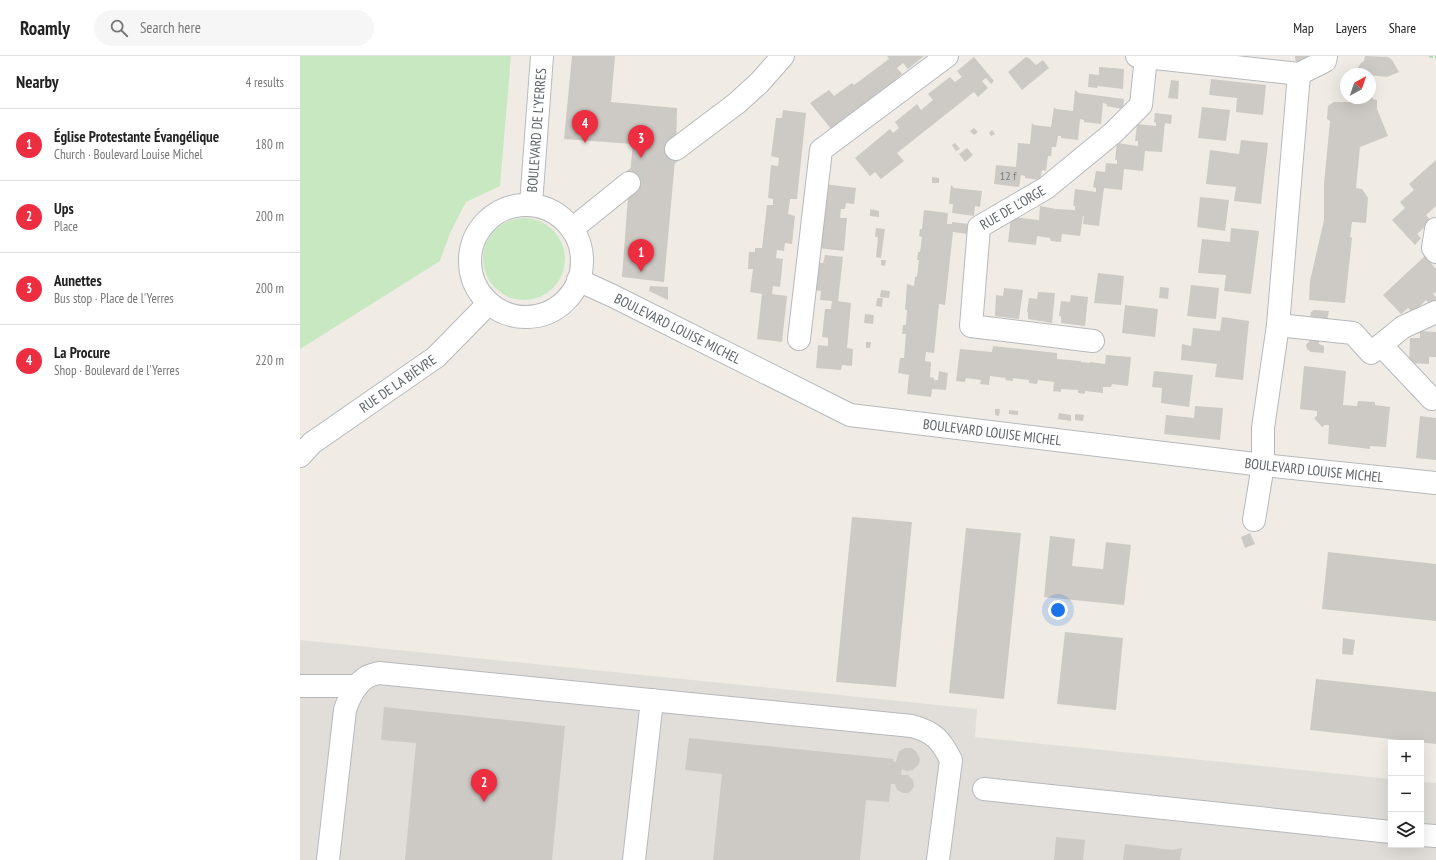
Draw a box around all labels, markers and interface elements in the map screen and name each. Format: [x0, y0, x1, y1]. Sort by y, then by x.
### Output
search box [94, 10, 374, 46]
text: Roamly [20, 16, 70, 40]
icon: search [108, 17, 130, 39]
text: Search here [140, 18, 201, 37]
text: Map [1293, 19, 1314, 37]
text: Layers [1336, 19, 1367, 37]
text: Share [1389, 19, 1416, 37]
street label: BOULEVARD DE L'YERRES [523, 67, 550, 193]
north arrow [1340, 68, 1376, 104]
text: Nearby [16, 71, 59, 93]
text: 4 results [245, 74, 284, 91]
pin: 4 [572, 110, 598, 143]
pin: 3 [628, 125, 654, 158]
text: Église Protestante Évangélique [54, 127, 219, 146]
text: 1 [26, 136, 32, 153]
text: 180 m [255, 136, 284, 153]
text: Church · Boulevard Louise Michel [54, 146, 203, 163]
house number: 12 f [1000, 168, 1017, 183]
street label: RUE DE L'ORGE [977, 181, 1048, 234]
text: Ups [54, 199, 74, 218]
text: 2 [26, 208, 32, 225]
text: 200 m [255, 208, 284, 225]
text: Place [54, 218, 78, 235]
pin: 1 [628, 239, 654, 272]
text: Aunettes [54, 271, 102, 290]
text: 3 [26, 280, 32, 297]
text: 200 m [255, 280, 284, 297]
street label: BOULEVARD LOUISE MICHEL [612, 289, 744, 368]
text: Bus stop · Place de l'Yerres [54, 290, 174, 307]
text: La Procure [54, 343, 110, 362]
street label: RUE DE LA BIÈVRE [356, 351, 440, 416]
text: 4 [26, 352, 32, 369]
text: 220 m [255, 352, 284, 369]
text: Shop · Boulevard de l'Yerres [54, 362, 179, 379]
street label: BOULEVARD LOUISE MICHEL [922, 415, 1063, 450]
street label: BOULEVARD LOUISE MICHEL [1244, 454, 1384, 486]
your location [1048, 600, 1068, 620]
map controls [1388, 740, 1424, 848]
button: + [1388, 740, 1424, 776]
pin: 2 [471, 769, 497, 802]
button: − [1388, 776, 1424, 812]
button: layers [1388, 812, 1424, 848]

